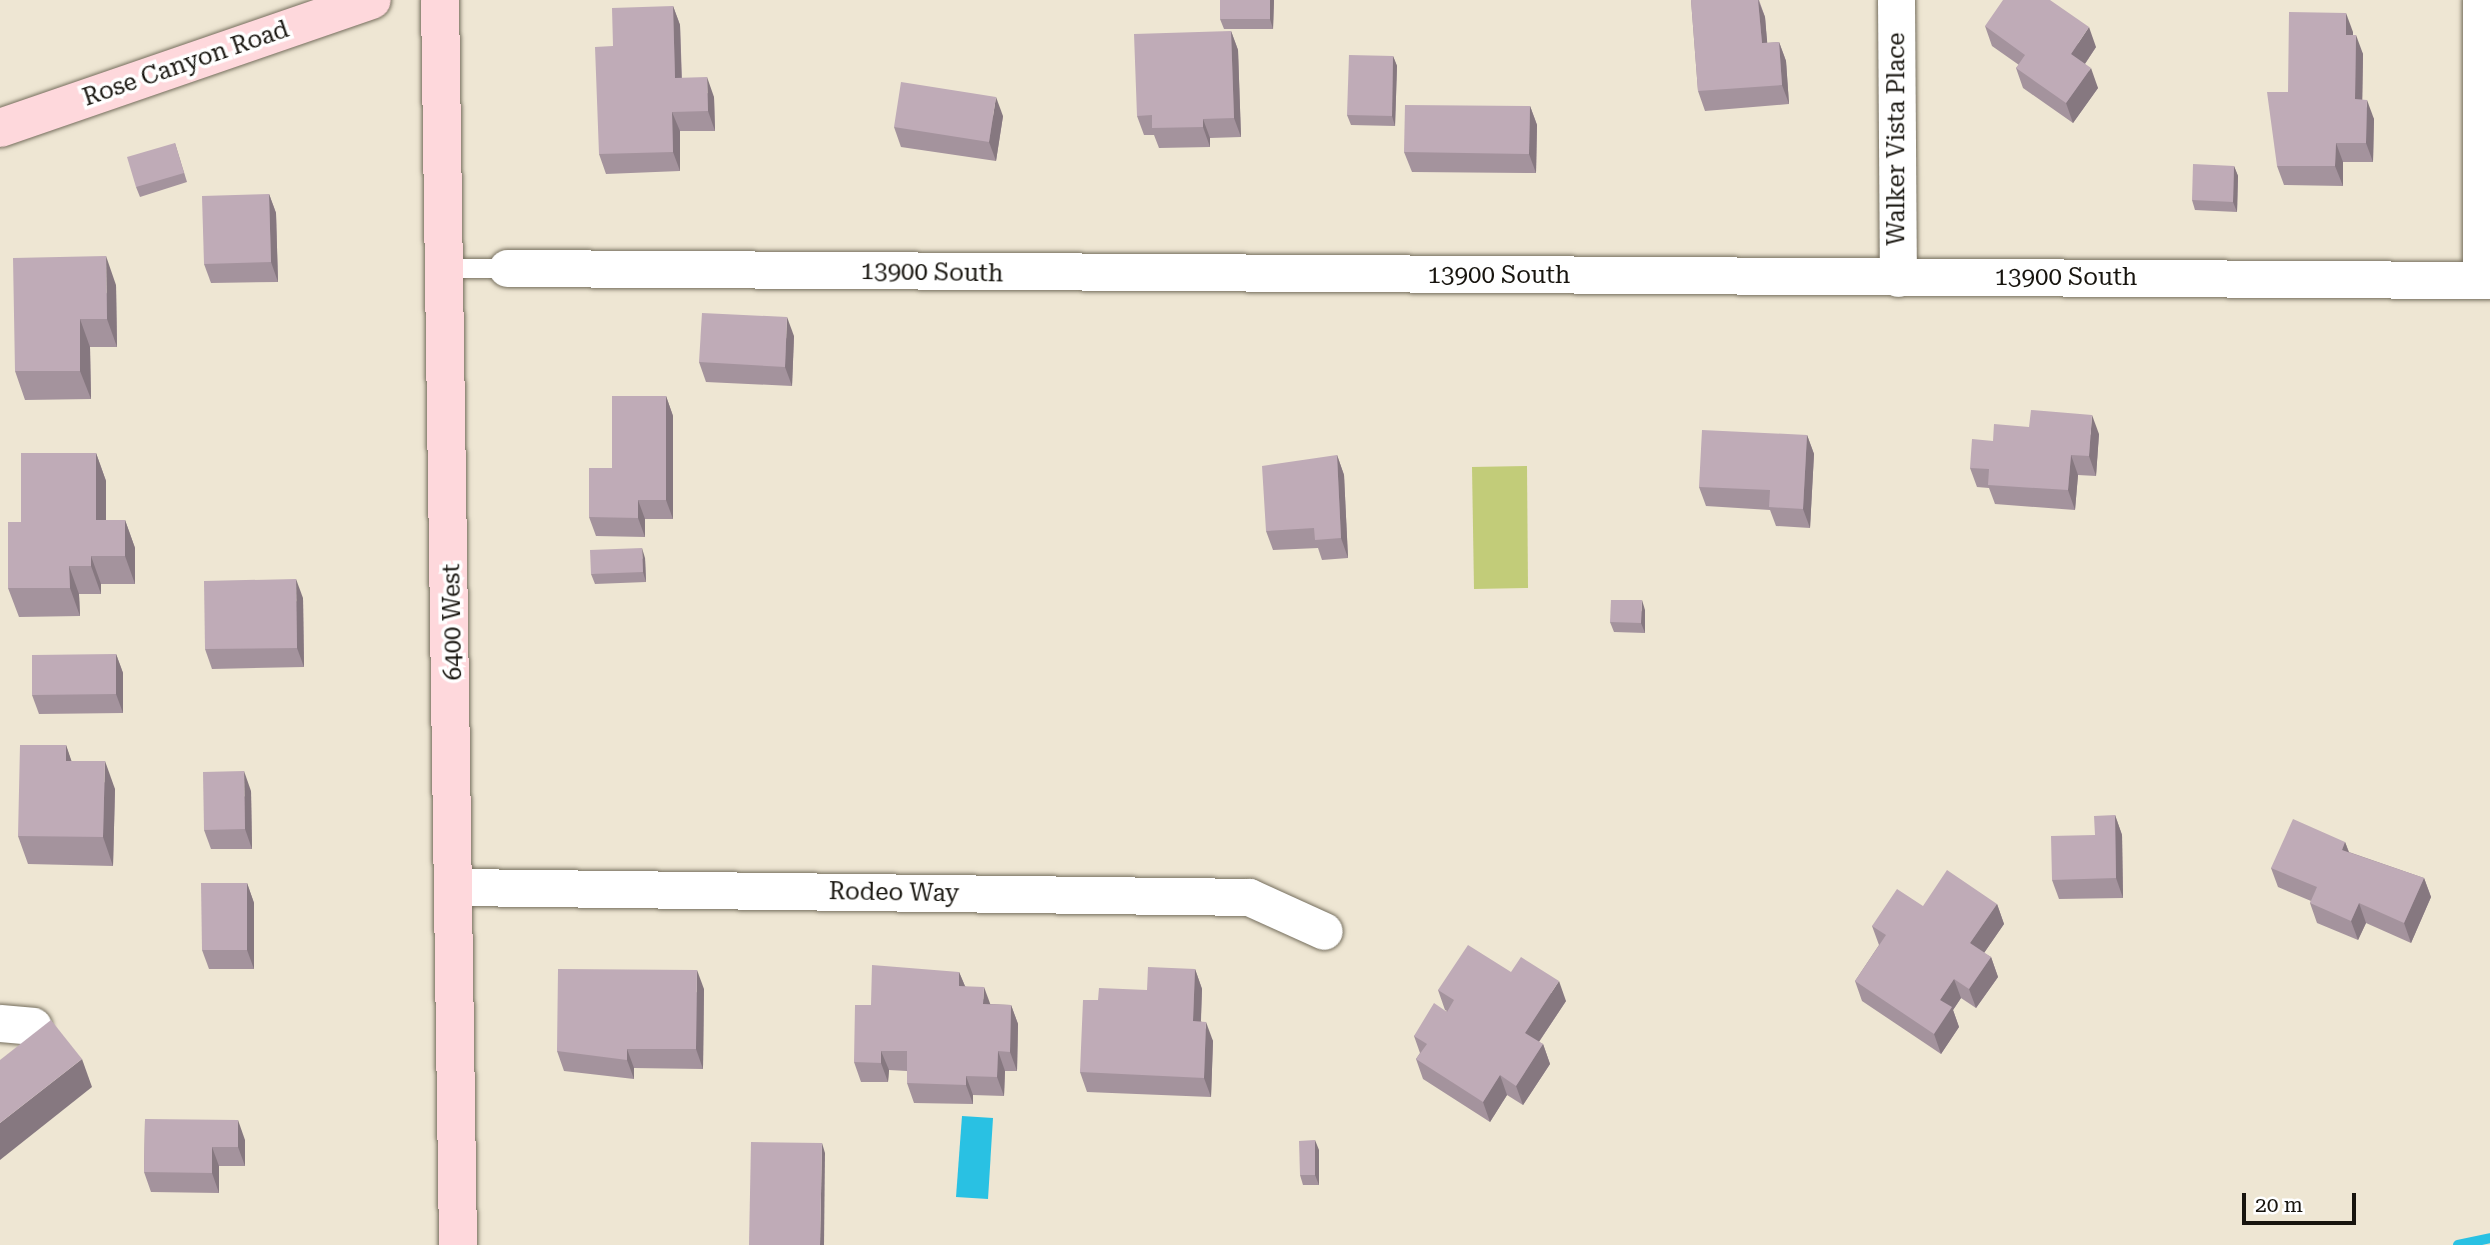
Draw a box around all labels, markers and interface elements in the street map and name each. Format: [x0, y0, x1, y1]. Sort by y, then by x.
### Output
street label: Rose Canyon Road [79, 15, 293, 113]
street label: Walker Vista Place [1883, 32, 1911, 246]
street label: 13900 South [860, 257, 1004, 289]
street label: 13900 South [1428, 262, 1570, 290]
street label: 13900 South [1995, 264, 2137, 292]
street label: 6400 West [438, 563, 468, 681]
street label: Rodeo Way [829, 877, 959, 909]
scale bar [2245, 1178, 2359, 1222]
text: 20 m [2255, 1193, 2303, 1217]

